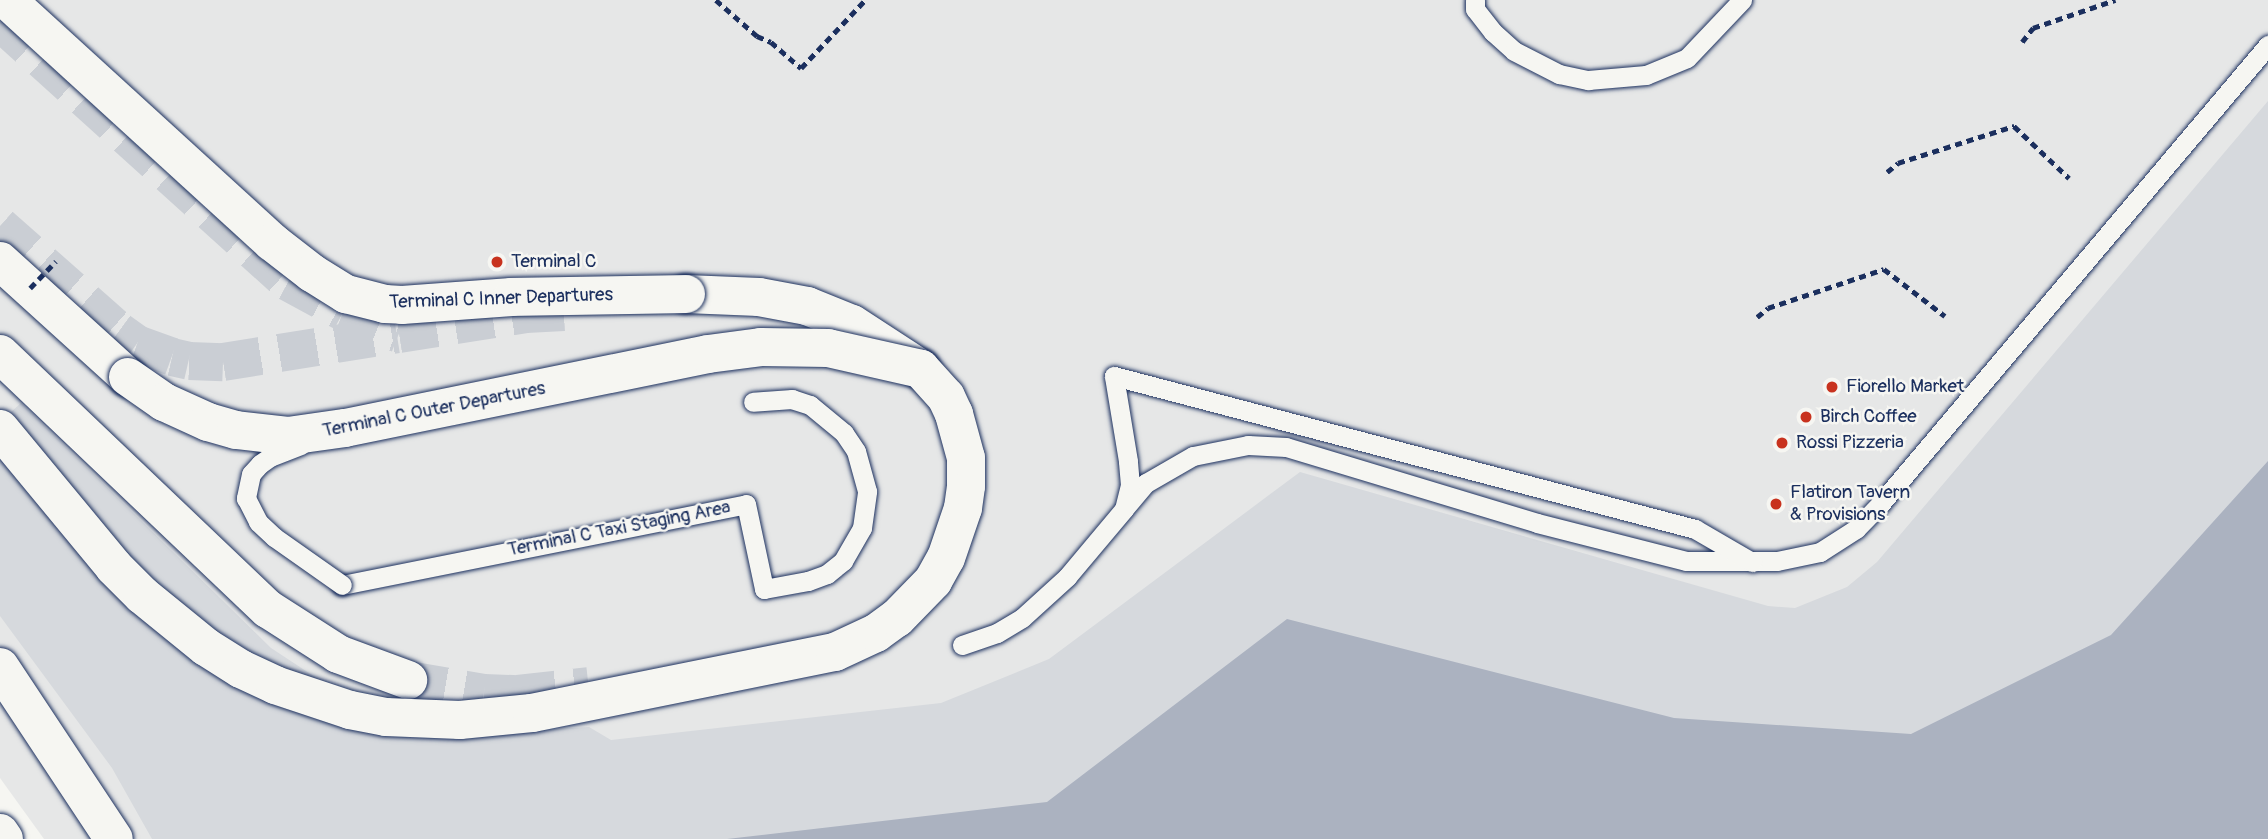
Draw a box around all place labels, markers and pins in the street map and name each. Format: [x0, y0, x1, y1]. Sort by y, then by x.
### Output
place label: Terminal C [511, 251, 597, 273]
marker: Terminal C [489, 254, 505, 270]
place label: Fiorello Market [1846, 376, 1964, 398]
marker: Fiorello Market [1824, 379, 1840, 395]
place label: Birch Coffee [1820, 406, 1917, 428]
marker: Birch Coffee [1798, 409, 1814, 425]
place label: Rossi Pizzeria [1796, 432, 1904, 454]
marker: Rossi Pizzeria [1774, 435, 1790, 451]
place label: Flatiron Tavern & Provisions [1790, 482, 1910, 526]
marker: Flatiron Tavern & Provisions [1768, 496, 1784, 512]

